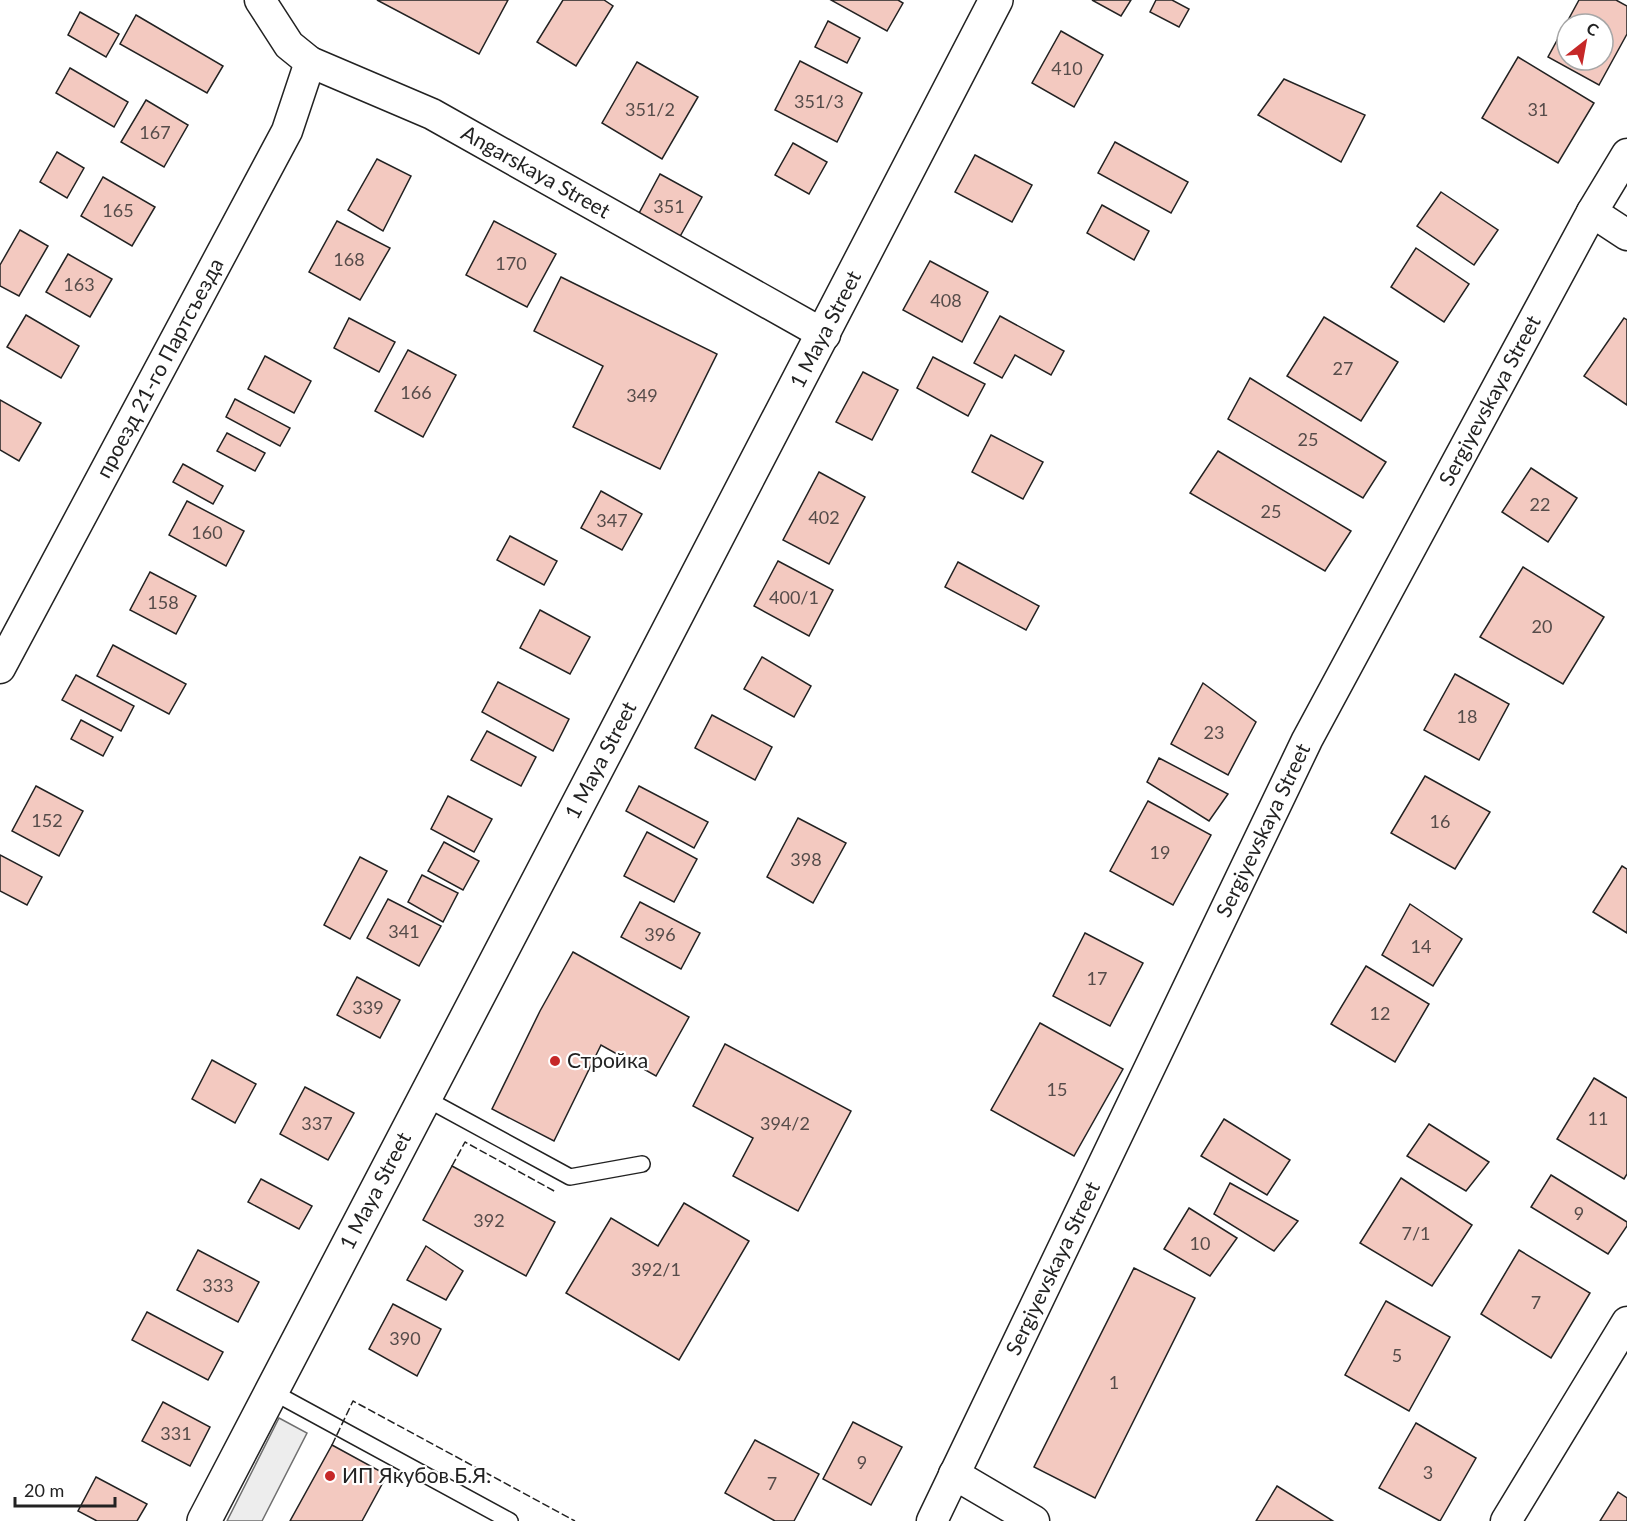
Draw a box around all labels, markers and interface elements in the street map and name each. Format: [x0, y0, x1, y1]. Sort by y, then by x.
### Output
north arrow [1555, 12, 1615, 72]
text: С [1584, 18, 1603, 40]
house number: 410 [1051, 57, 1083, 79]
house number: 351/3 [794, 90, 844, 112]
house number: 351/2 [625, 98, 675, 120]
house number: 31 [1528, 98, 1548, 120]
street label: Angarskaya Street [458, 119, 615, 223]
house number: 167 [139, 121, 171, 143]
house number: 351 [653, 195, 685, 217]
house number: 165 [102, 199, 134, 221]
house number: 168 [333, 248, 365, 270]
house number: 170 [495, 252, 527, 274]
street label: проезд 21-го Партсъезда [90, 253, 228, 482]
street label: 1 Maya Street [784, 266, 865, 392]
house number: 163 [63, 273, 95, 295]
house number: 408 [930, 289, 962, 311]
street label: Sergiyevskaya Street [1433, 310, 1545, 489]
house number: 27 [1333, 357, 1353, 379]
house number: 166 [400, 381, 432, 403]
house number: 349 [626, 384, 658, 406]
house number: 25 [1298, 428, 1318, 450]
house number: 22 [1530, 493, 1550, 515]
house number: 25 [1261, 500, 1281, 522]
house number: 402 [808, 506, 840, 528]
house number: 347 [596, 509, 628, 531]
house number: 160 [191, 521, 223, 543]
house number: 400/1 [769, 586, 819, 608]
house number: 158 [147, 591, 179, 613]
house number: 20 [1532, 615, 1552, 637]
street label: 1 Maya Street [559, 696, 641, 822]
house number: 18 [1457, 705, 1477, 727]
house number: 23 [1204, 721, 1224, 743]
street label: Sergiyevskaya Street [1210, 739, 1315, 921]
house number: 152 [31, 809, 63, 831]
house number: 16 [1430, 810, 1450, 832]
house number: 19 [1150, 841, 1170, 863]
house number: 398 [790, 848, 822, 870]
house number: 341 [388, 920, 420, 942]
house number: 396 [644, 923, 676, 945]
house number: 14 [1411, 935, 1431, 957]
house number: 17 [1087, 967, 1107, 989]
house number: 339 [352, 996, 384, 1018]
house number: 12 [1370, 1002, 1390, 1024]
place label: Стройка [567, 1047, 648, 1072]
marker: Стройка [548, 1054, 562, 1068]
house number: 15 [1047, 1078, 1067, 1100]
house number: 11 [1588, 1107, 1608, 1129]
house number: 337 [301, 1112, 333, 1134]
house number: 394/2 [760, 1112, 810, 1134]
street label: 1 Maya Street [334, 1127, 415, 1253]
street label: Sergiyevskaya Street [1000, 1177, 1104, 1359]
house number: 9 [1574, 1202, 1584, 1224]
house number: 392 [473, 1209, 505, 1231]
house number: 7/1 [1401, 1222, 1431, 1244]
house number: 10 [1190, 1232, 1210, 1254]
house number: 392/1 [631, 1258, 681, 1280]
house number: 333 [202, 1274, 234, 1296]
house number: 7 [1531, 1291, 1541, 1313]
house number: 390 [389, 1327, 421, 1349]
house number: 5 [1392, 1344, 1402, 1366]
house number: 1 [1109, 1371, 1119, 1393]
house number: 331 [160, 1422, 192, 1444]
house number: 9 [857, 1451, 867, 1473]
house number: 3 [1423, 1461, 1433, 1483]
place label: ИП Якубов Б.Я. [342, 1462, 491, 1487]
marker: ИП Якубов Б.Я. [323, 1469, 337, 1483]
scale bar [15, 1470, 116, 1508]
house number: 7 [767, 1472, 777, 1494]
text: 20 m [24, 1479, 64, 1501]

